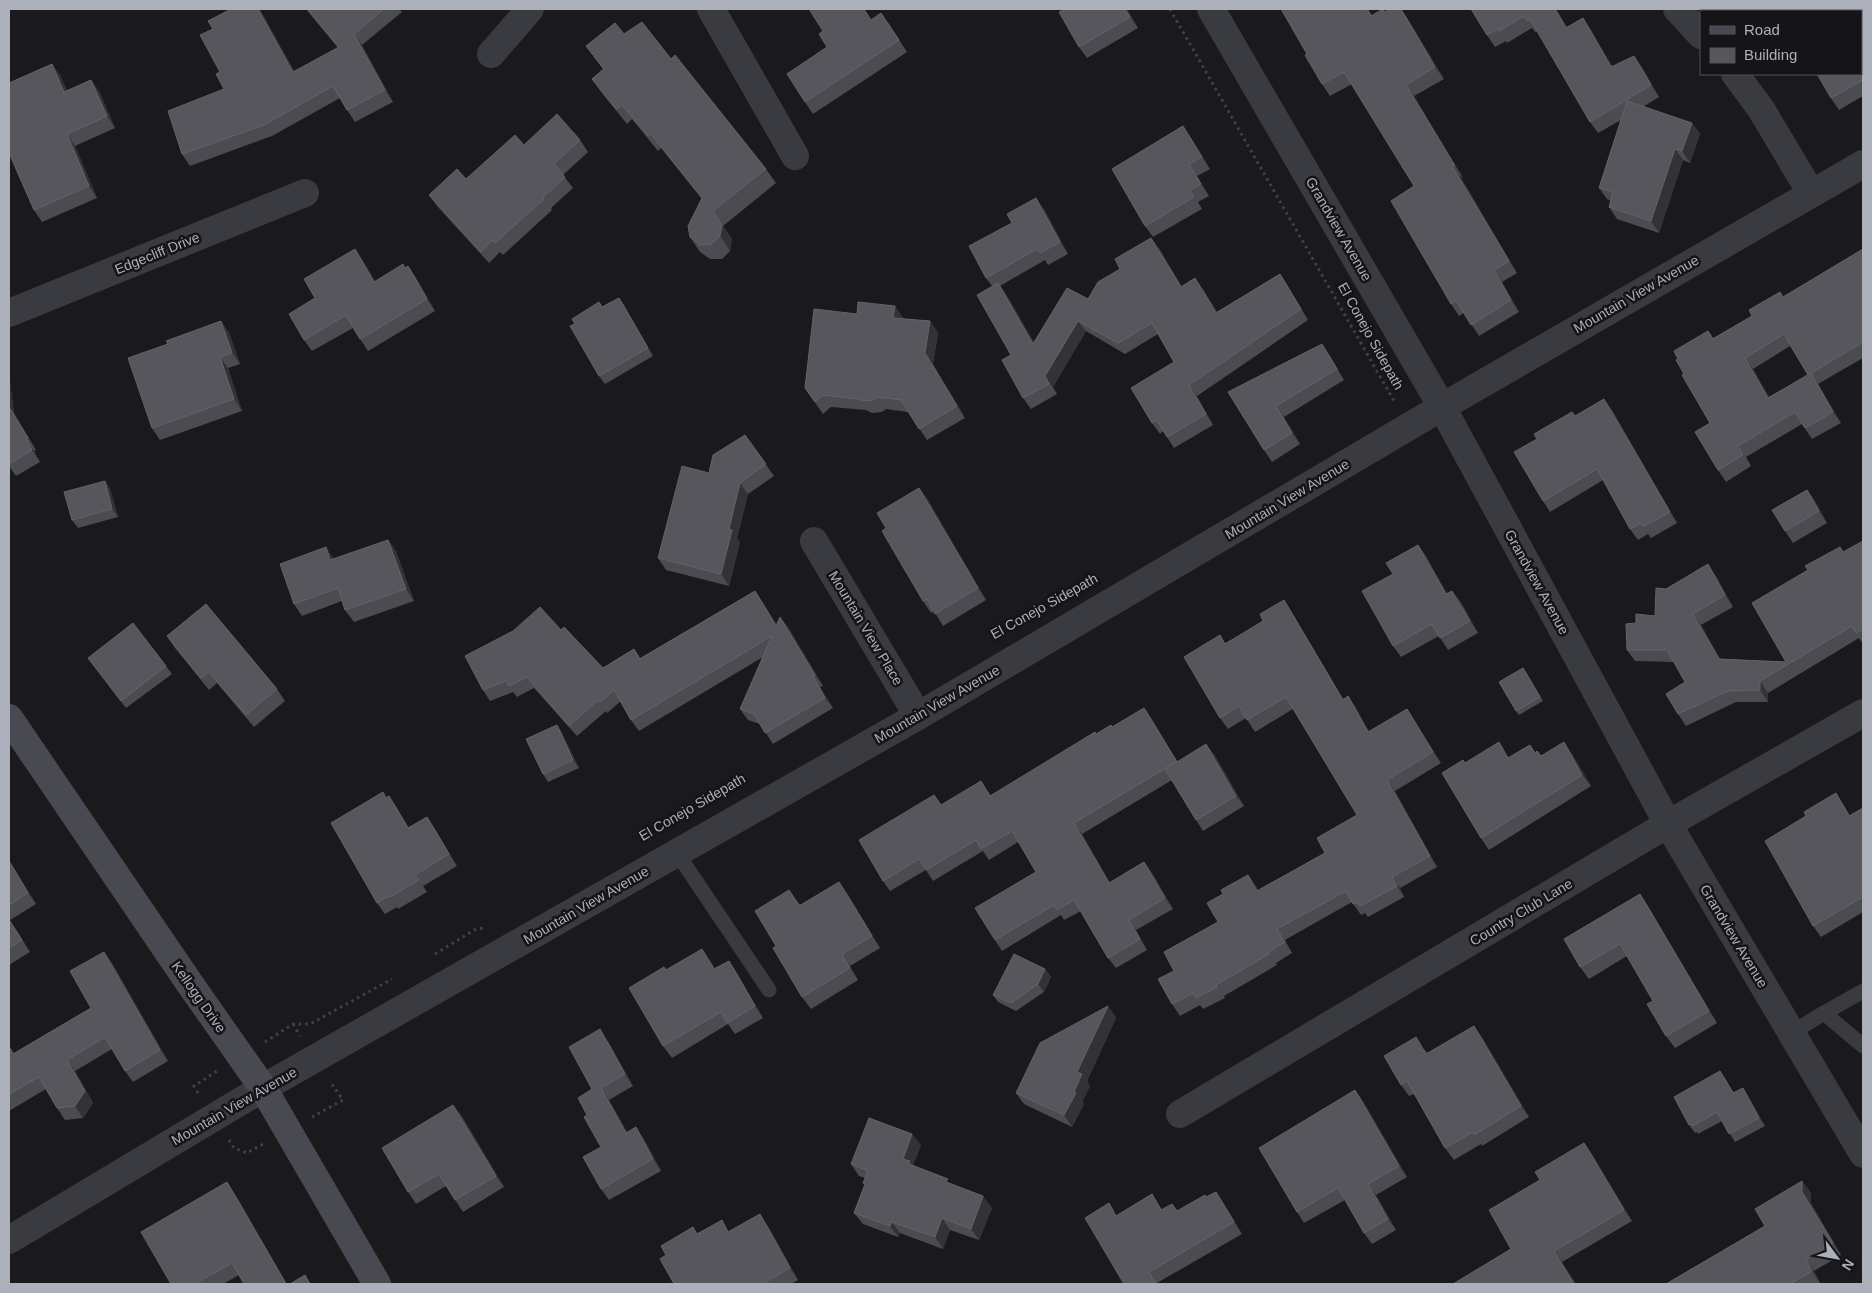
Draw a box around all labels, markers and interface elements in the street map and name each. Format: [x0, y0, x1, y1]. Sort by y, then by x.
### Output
legend [1700, 10, 1862, 75]
text: Road [1744, 21, 1780, 38]
text: Building [1744, 46, 1797, 63]
street label: Grandview Avenue [1303, 174, 1375, 284]
street label: Edgecliff Drive [112, 229, 202, 277]
street label: Mountain View Avenue [1571, 251, 1702, 336]
street label: El Conejo Sidepath [1335, 280, 1407, 392]
street label: Mountain View Avenue [1222, 455, 1352, 542]
street label: Grandview Avenue [1502, 527, 1573, 637]
street label: Mountain View Place [826, 568, 907, 688]
street label: El Conejo Sidepath [988, 570, 1100, 642]
street label: Mountain View Avenue [872, 661, 1003, 746]
street label: El Conejo Sidepath [636, 770, 748, 844]
street label: Mountain View Avenue [521, 862, 652, 947]
street label: Country Club Lane [1467, 875, 1575, 949]
street label: Grandview Avenue [1697, 882, 1771, 991]
street label: Kellogg Drive [169, 958, 230, 1036]
street label: Mountain View Avenue [169, 1063, 300, 1148]
north arrow [1812, 1233, 1862, 1283]
text: N [1839, 1256, 1857, 1273]

